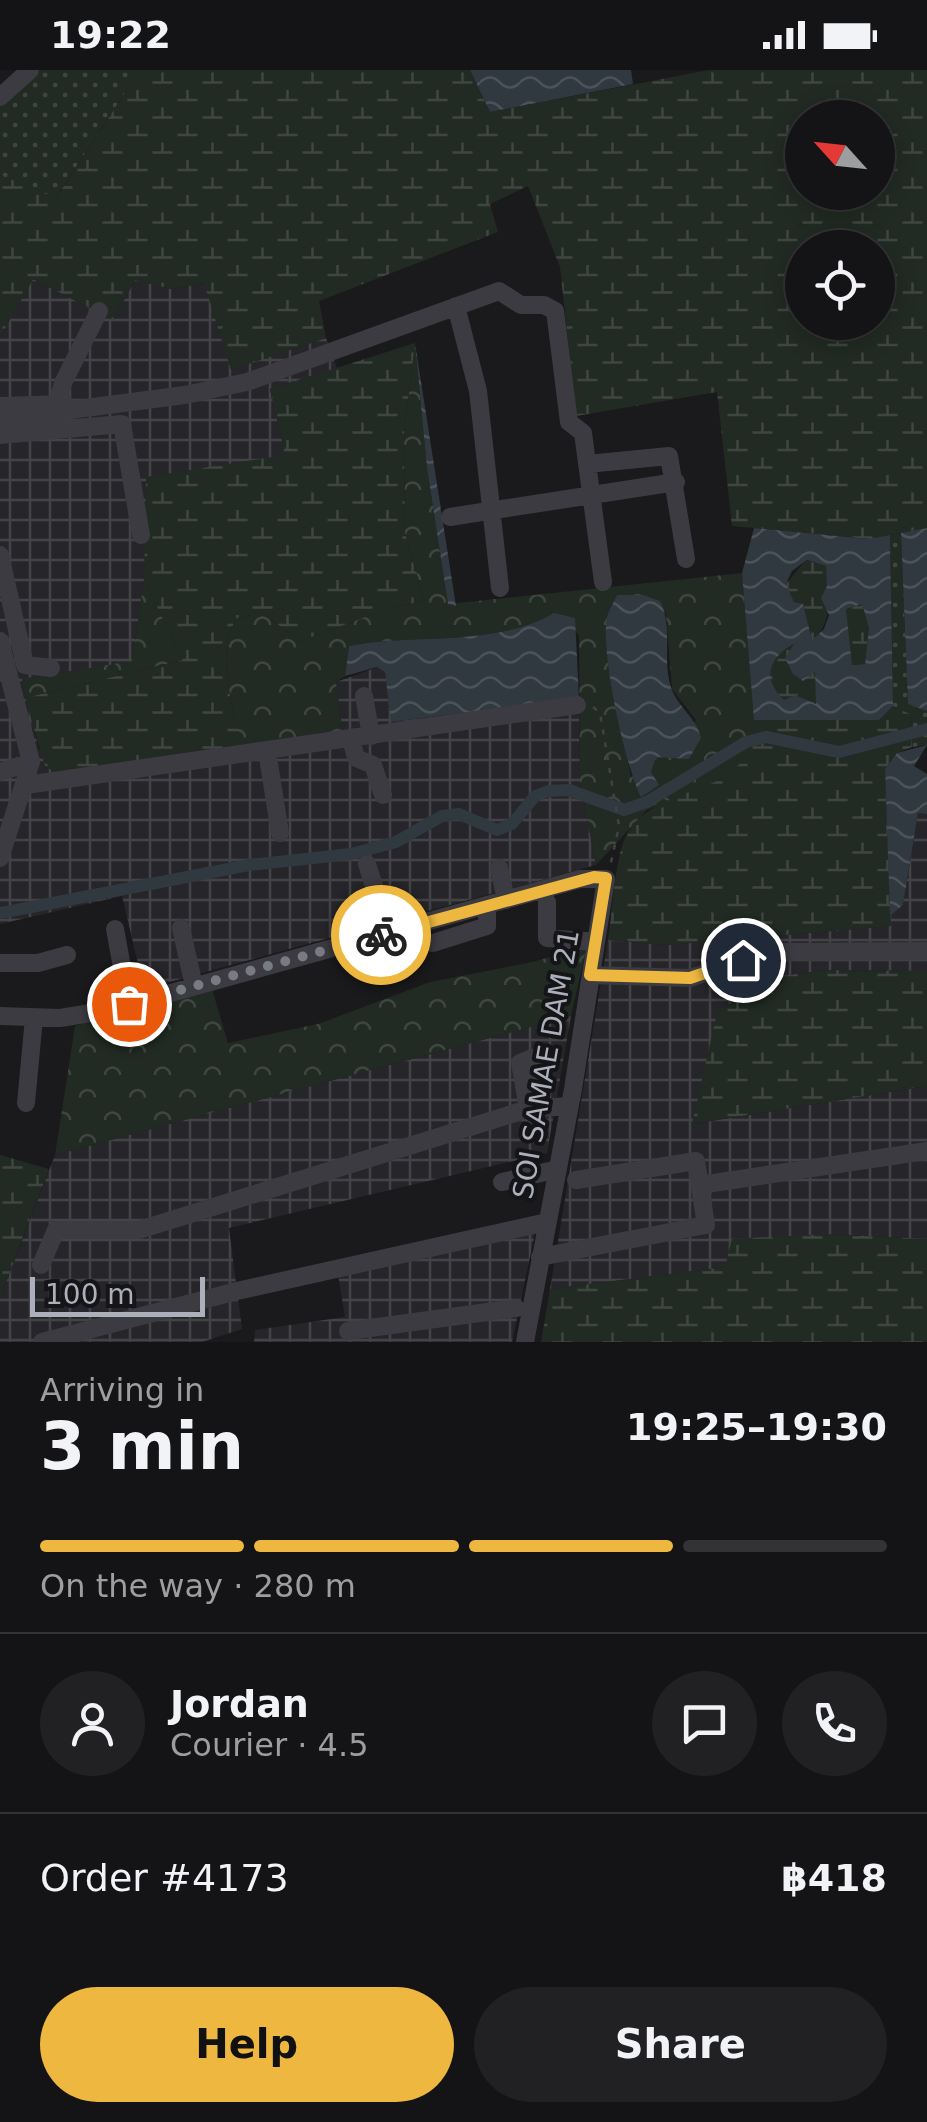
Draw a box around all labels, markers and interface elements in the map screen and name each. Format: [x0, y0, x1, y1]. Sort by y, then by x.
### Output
text: 19:22 [50, 13, 171, 57]
north arrow [785, 100, 895, 210]
map controls [785, 100, 895, 340]
button: locate [785, 230, 895, 340]
courier [331, 885, 431, 985]
icon: bike [354, 908, 409, 963]
pin [701, 918, 786, 1003]
street label: SOI SAMAE DAM 21 [506, 927, 586, 1201]
icon: home [716, 933, 771, 988]
pin [87, 962, 172, 1047]
icon: bag [102, 977, 157, 1032]
scale bar [30, 1272, 205, 1316]
text: 100 m [45, 1278, 135, 1311]
text: Arriving in [40, 1371, 204, 1409]
text: 19:25–19:30 [626, 1405, 887, 1449]
text: 3 min [40, 1409, 244, 1484]
text: On the way · 280 m [40, 1567, 356, 1605]
button: person [40, 1671, 145, 1776]
button: chat [652, 1671, 757, 1776]
button: phone [782, 1671, 887, 1776]
text: Jordan [170, 1682, 309, 1726]
text: Courier · 4.5 [170, 1726, 369, 1764]
text: Order #4173 [40, 1856, 289, 1900]
text: ฿418 [781, 1856, 887, 1900]
button: Help [40, 1987, 454, 2102]
button: Share [474, 1987, 887, 2102]

